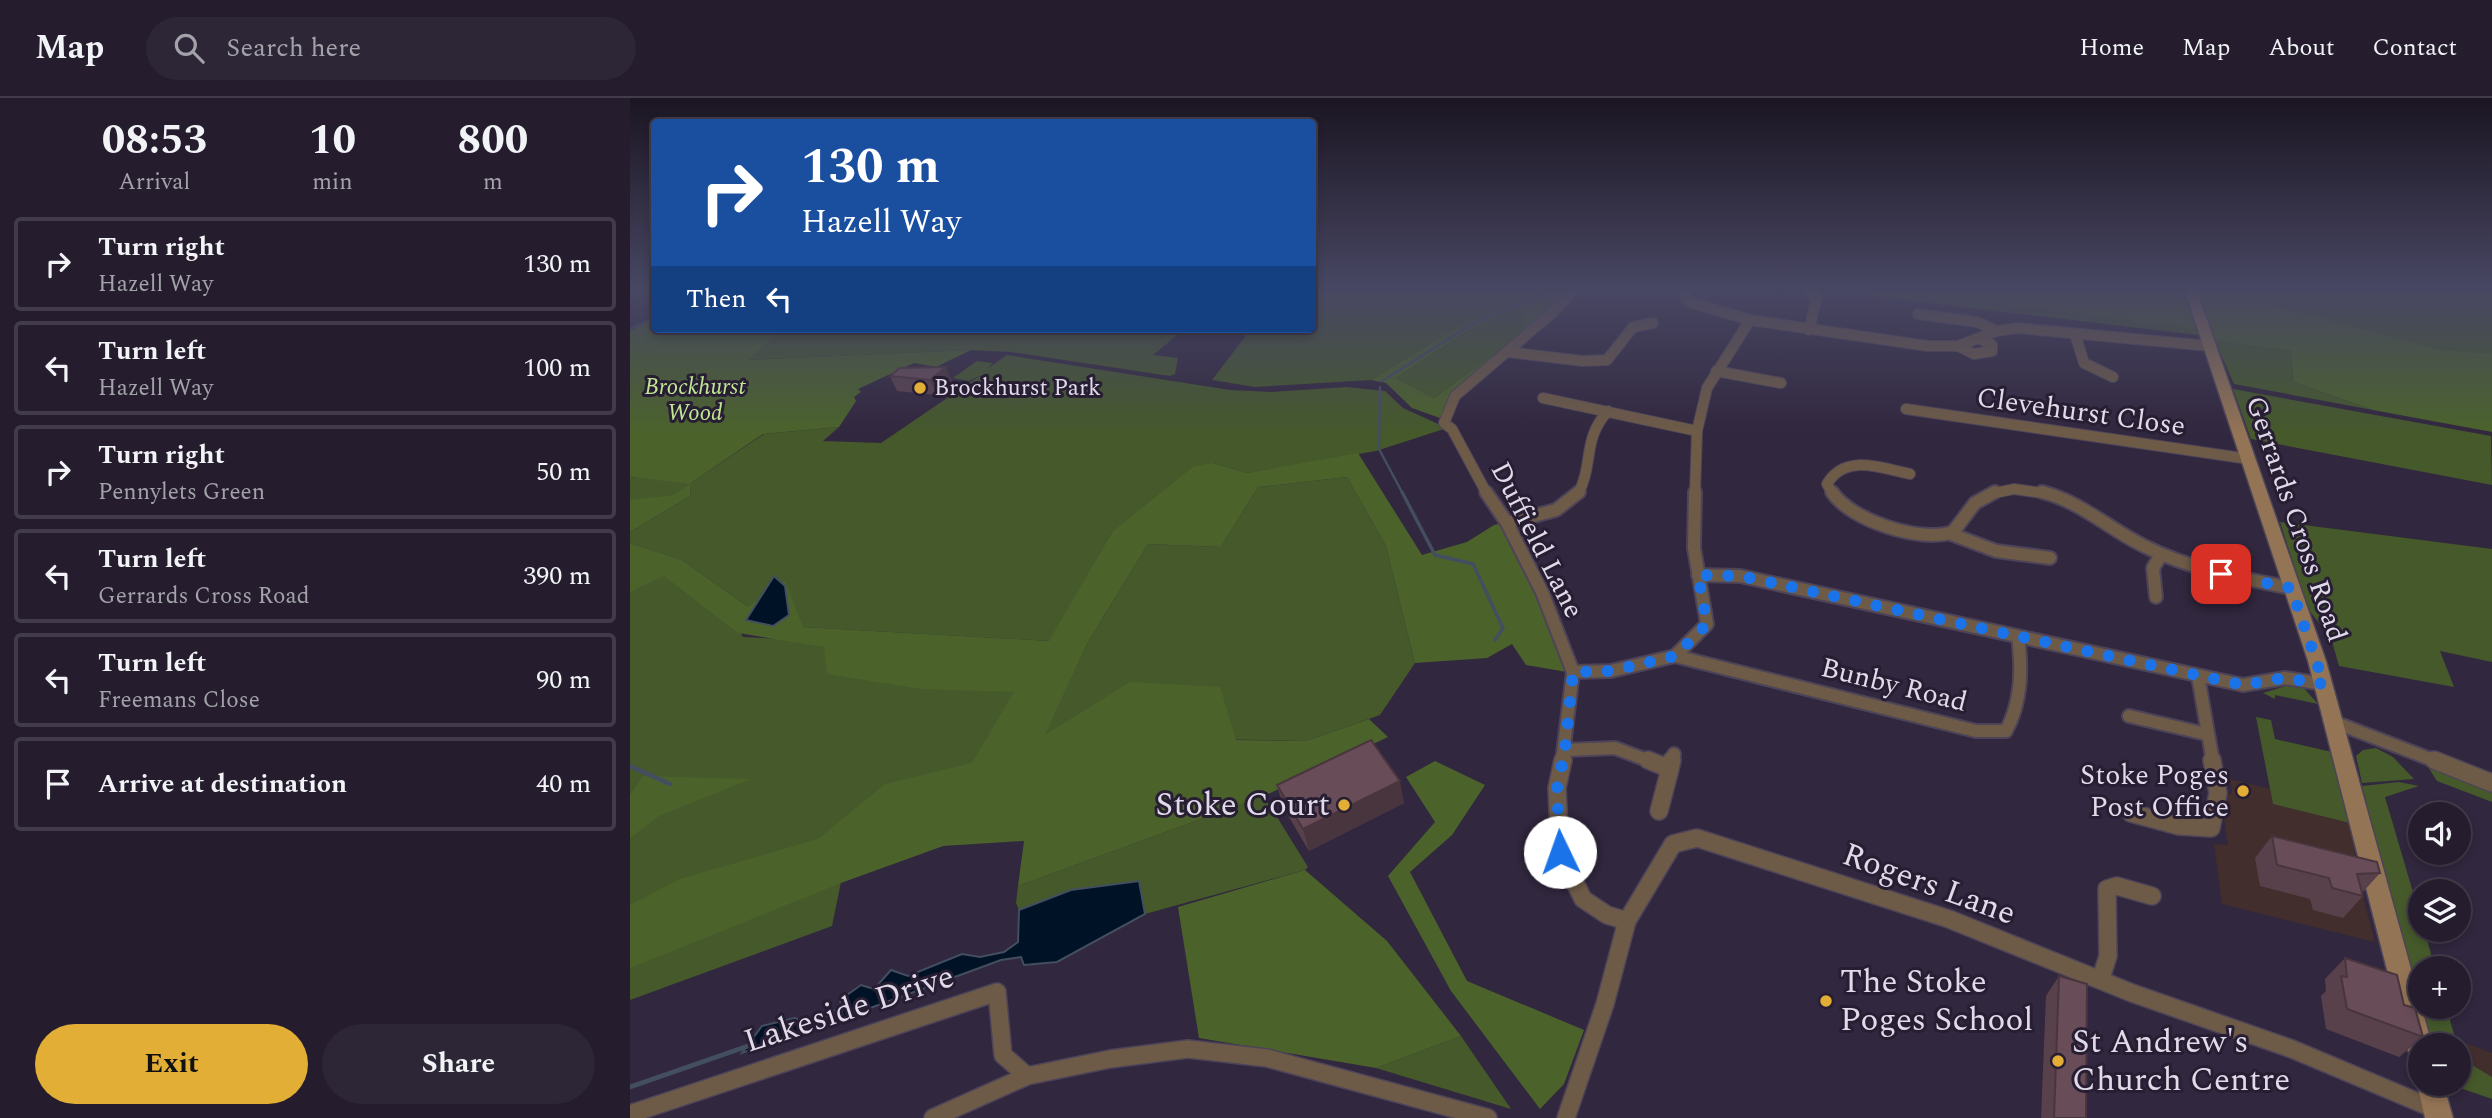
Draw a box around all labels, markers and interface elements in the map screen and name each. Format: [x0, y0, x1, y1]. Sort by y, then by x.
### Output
search box [146, 17, 636, 80]
text: Map [35, 23, 104, 73]
text: Search here [226, 28, 361, 68]
icon: search [170, 29, 208, 67]
text: Home [2079, 30, 2144, 66]
text: Map [2182, 30, 2230, 66]
text: About [2268, 30, 2334, 66]
text: Contact [2372, 30, 2457, 66]
text: 08:53 [102, 109, 207, 172]
text: 10 [309, 109, 356, 172]
text: 800 [458, 109, 528, 172]
text: 130 m [801, 130, 940, 205]
icon: right [686, 147, 777, 238]
text: Arrival [119, 165, 190, 200]
text: min [312, 165, 353, 200]
text: m [483, 165, 503, 200]
text: Hazell Way [801, 198, 961, 247]
text: Turn right [98, 227, 225, 267]
text: 130 m [523, 244, 591, 284]
icon: right [39, 245, 77, 283]
text: Hazell Way [98, 267, 213, 302]
text: Then [686, 279, 746, 319]
icon: left [760, 280, 798, 318]
text: Turn left [98, 331, 206, 371]
text: 100 m [523, 348, 591, 388]
icon: left [39, 349, 77, 387]
park label: Brockhurst Wood [645, 370, 746, 431]
text: Hazell Way [98, 371, 213, 406]
place label: Brockhurst Park [934, 371, 1101, 406]
street label: Clevehurst Close [1974, 376, 2188, 448]
marker: Brockhurst Park [912, 380, 928, 396]
street label: Gerrards Cross Road [2234, 390, 2358, 648]
text: Turn right [98, 435, 225, 475]
text: 50 m [536, 452, 591, 492]
icon: right [39, 453, 77, 491]
street label: Duffield Lane [1479, 454, 1595, 626]
text: Pennylets Green [98, 475, 265, 510]
text: Turn left [98, 539, 206, 579]
pin [2191, 544, 2251, 604]
icon: arrive [2202, 555, 2240, 593]
text: 390 m [523, 556, 591, 596]
icon: left [39, 557, 77, 595]
text: Gerrards Cross Road [98, 579, 310, 614]
text: Turn left [98, 643, 206, 683]
street label: Bunby Road [1816, 646, 1972, 724]
text: 90 m [536, 660, 591, 700]
icon: left [39, 661, 77, 699]
text: Freemans Close [98, 683, 260, 718]
place label: Stoke Poges Post Office [2080, 754, 2229, 829]
text: Arrive at destination [98, 764, 347, 804]
text: 40 m [536, 764, 591, 804]
icon: arrive [39, 765, 77, 803]
place label: Stoke Court [1156, 780, 1330, 830]
marker: Stoke Poges Post Office [2235, 783, 2251, 799]
marker: Stoke Court [1336, 797, 1352, 813]
map controls [2408, 802, 2471, 1096]
button: sound [2408, 802, 2471, 865]
position arrow [1523, 815, 1597, 889]
street label: Rogers Lane [1835, 830, 2023, 938]
button: layers [2408, 879, 2471, 942]
street label: Lakeside Drive [737, 951, 961, 1067]
button: + [2408, 956, 2471, 1019]
place label: The Stoke Poges School [1840, 957, 2033, 1045]
marker: The Stoke Poges School [1818, 993, 1834, 1009]
place label: St Andrew's Church Centre [2072, 1017, 2290, 1105]
button: Exit [35, 1024, 308, 1104]
button: Share [322, 1024, 595, 1104]
button: − [2408, 1033, 2471, 1096]
marker: St Andrew's Church Centre [2050, 1053, 2066, 1069]

